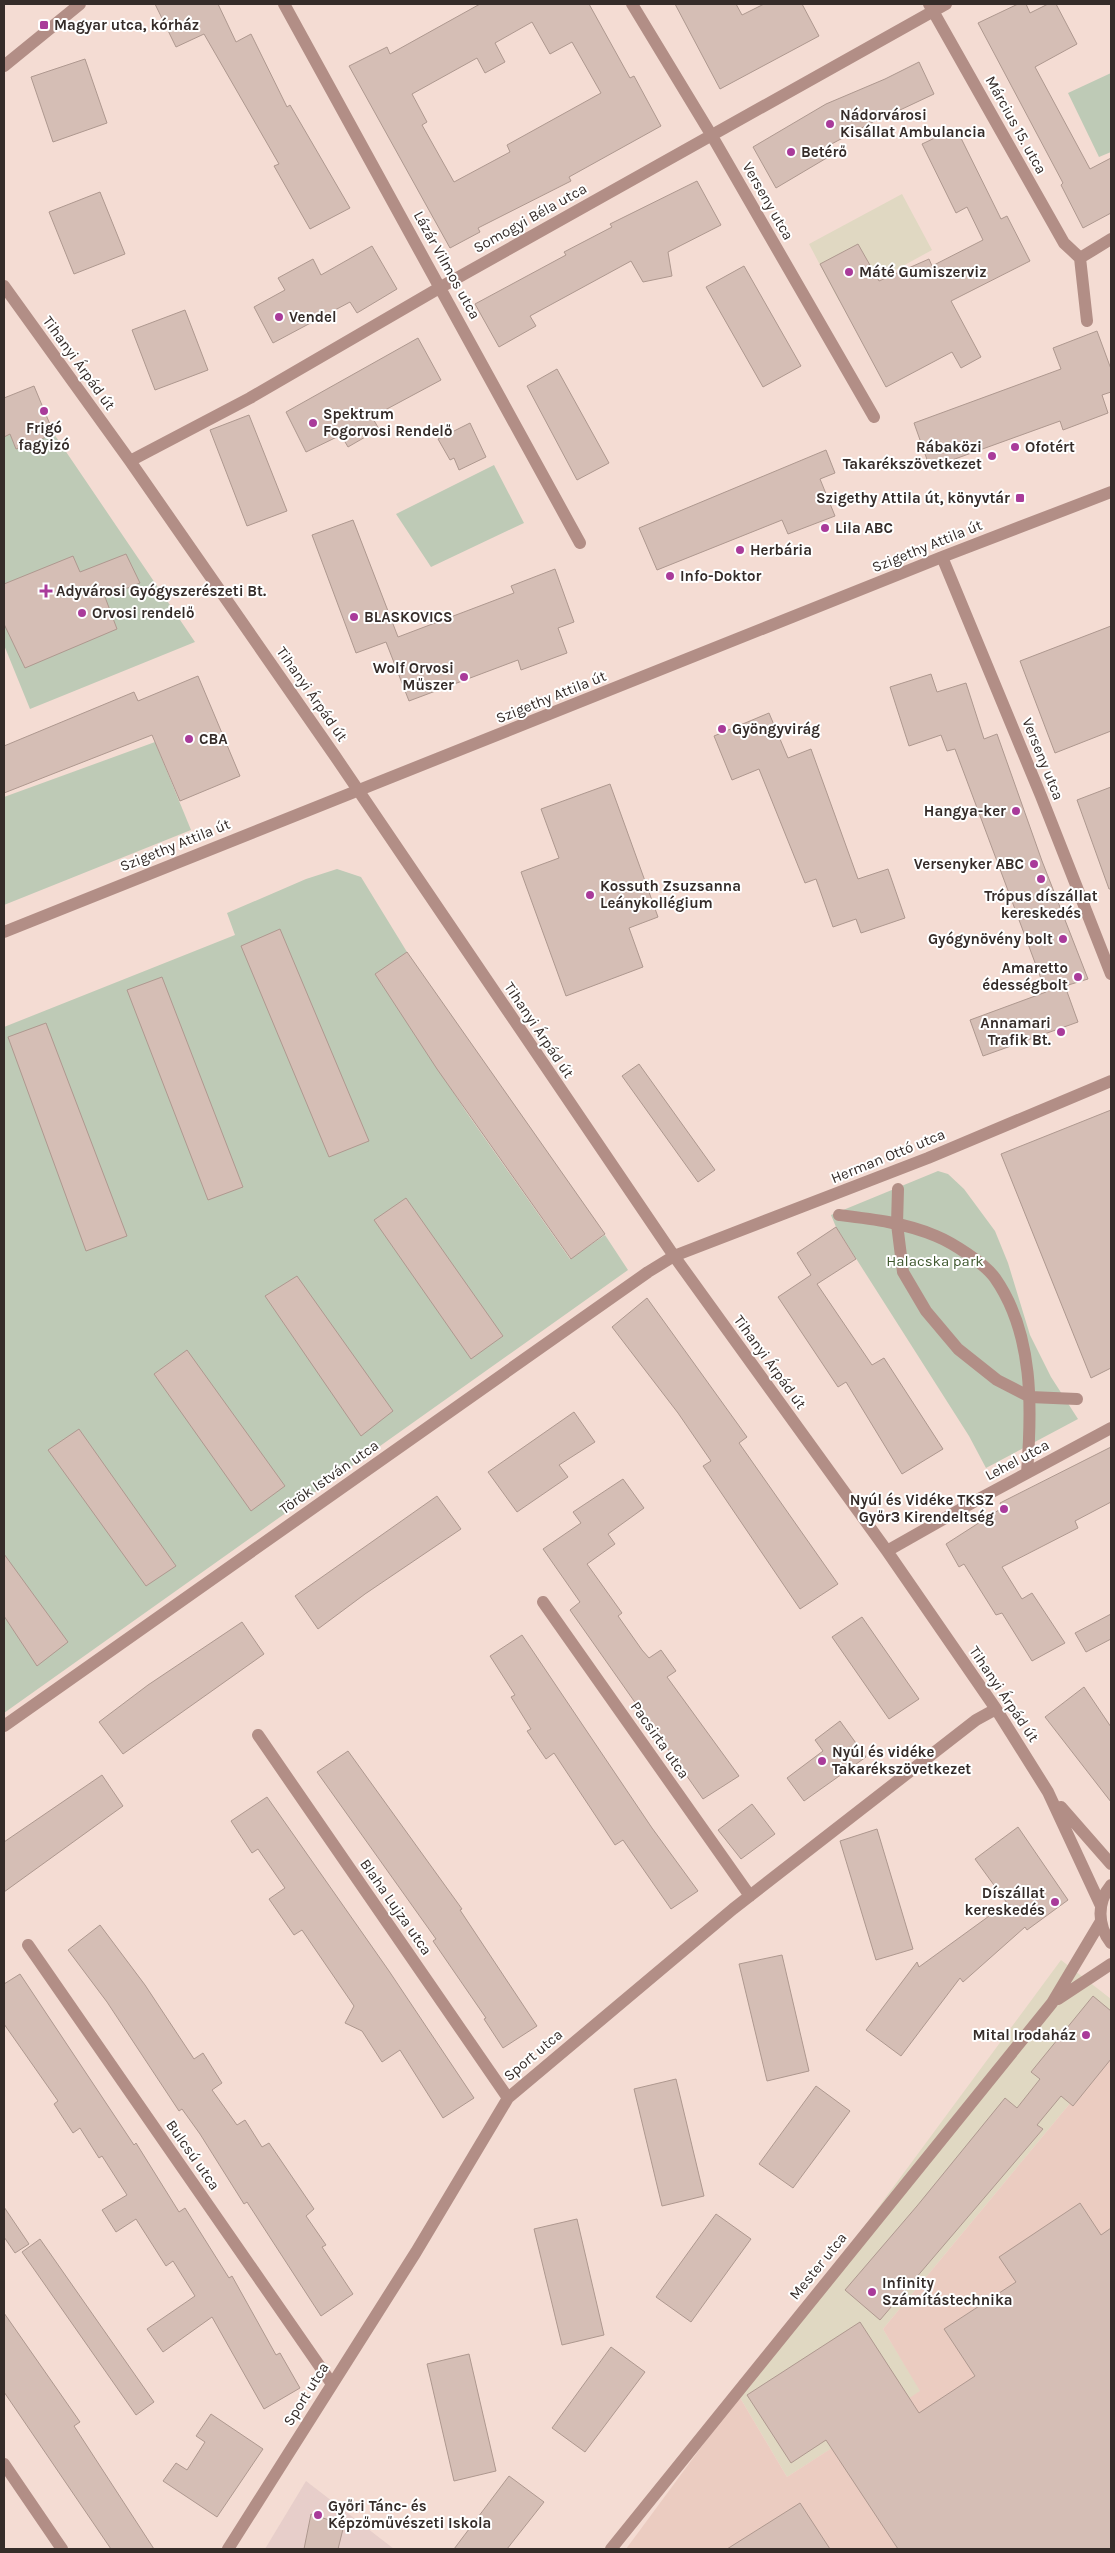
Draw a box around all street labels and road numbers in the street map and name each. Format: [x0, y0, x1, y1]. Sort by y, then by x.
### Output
street label: Március 15. utca [982, 73, 1050, 177]
street label: Verseny utca [738, 159, 798, 243]
street label: Somogyi Béla utca [470, 179, 590, 257]
street label: Lázár Vilmos utca [410, 208, 484, 322]
street label: Tihanyi Árpád út [39, 313, 119, 414]
street label: Szigethy Attila út [869, 516, 985, 576]
street label: Tihanyi Árpád út [273, 643, 352, 745]
street label: Szigethy Attila út [493, 667, 609, 727]
street label: Verseny utca [1018, 715, 1068, 803]
street label: Szigethy Attila út [117, 815, 233, 875]
street label: Tihanyi Árpád út [500, 979, 578, 1082]
street label: Herman Ottó utca [828, 1125, 948, 1187]
street label: Tihanyi Árpád út [730, 1312, 810, 1413]
street label: Török István utca [276, 1436, 382, 1518]
street label: Lehel utca [982, 1436, 1052, 1484]
street label: Tihanyi Árpád út [965, 1643, 1043, 1746]
street label: Pacsirta utca [627, 1698, 693, 1782]
street label: Blaha Lujza utca [356, 1856, 436, 1958]
street label: Sport utca [500, 2025, 566, 2085]
street label: Bulcsú utca [162, 2116, 224, 2194]
street label: Mester utca [785, 2229, 851, 2303]
street label: Sport utca [279, 2359, 333, 2429]

